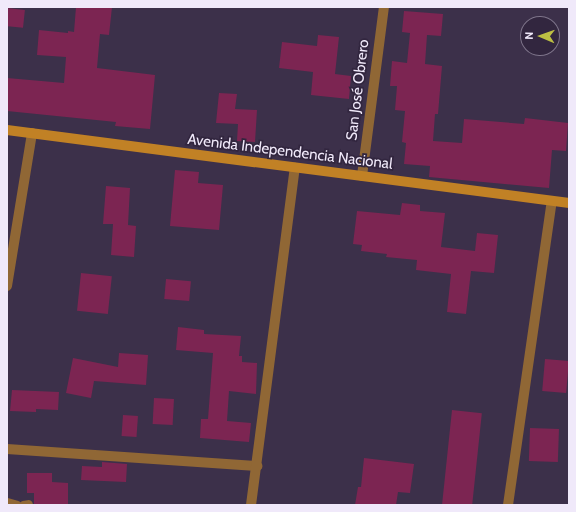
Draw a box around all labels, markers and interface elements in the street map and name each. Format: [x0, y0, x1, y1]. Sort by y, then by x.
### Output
north arrow [520, 16, 560, 56]
text: N [522, 31, 536, 40]
street label: San José Obrero [343, 38, 373, 142]
street label: Avenida Independencia Nacional [186, 130, 394, 174]

